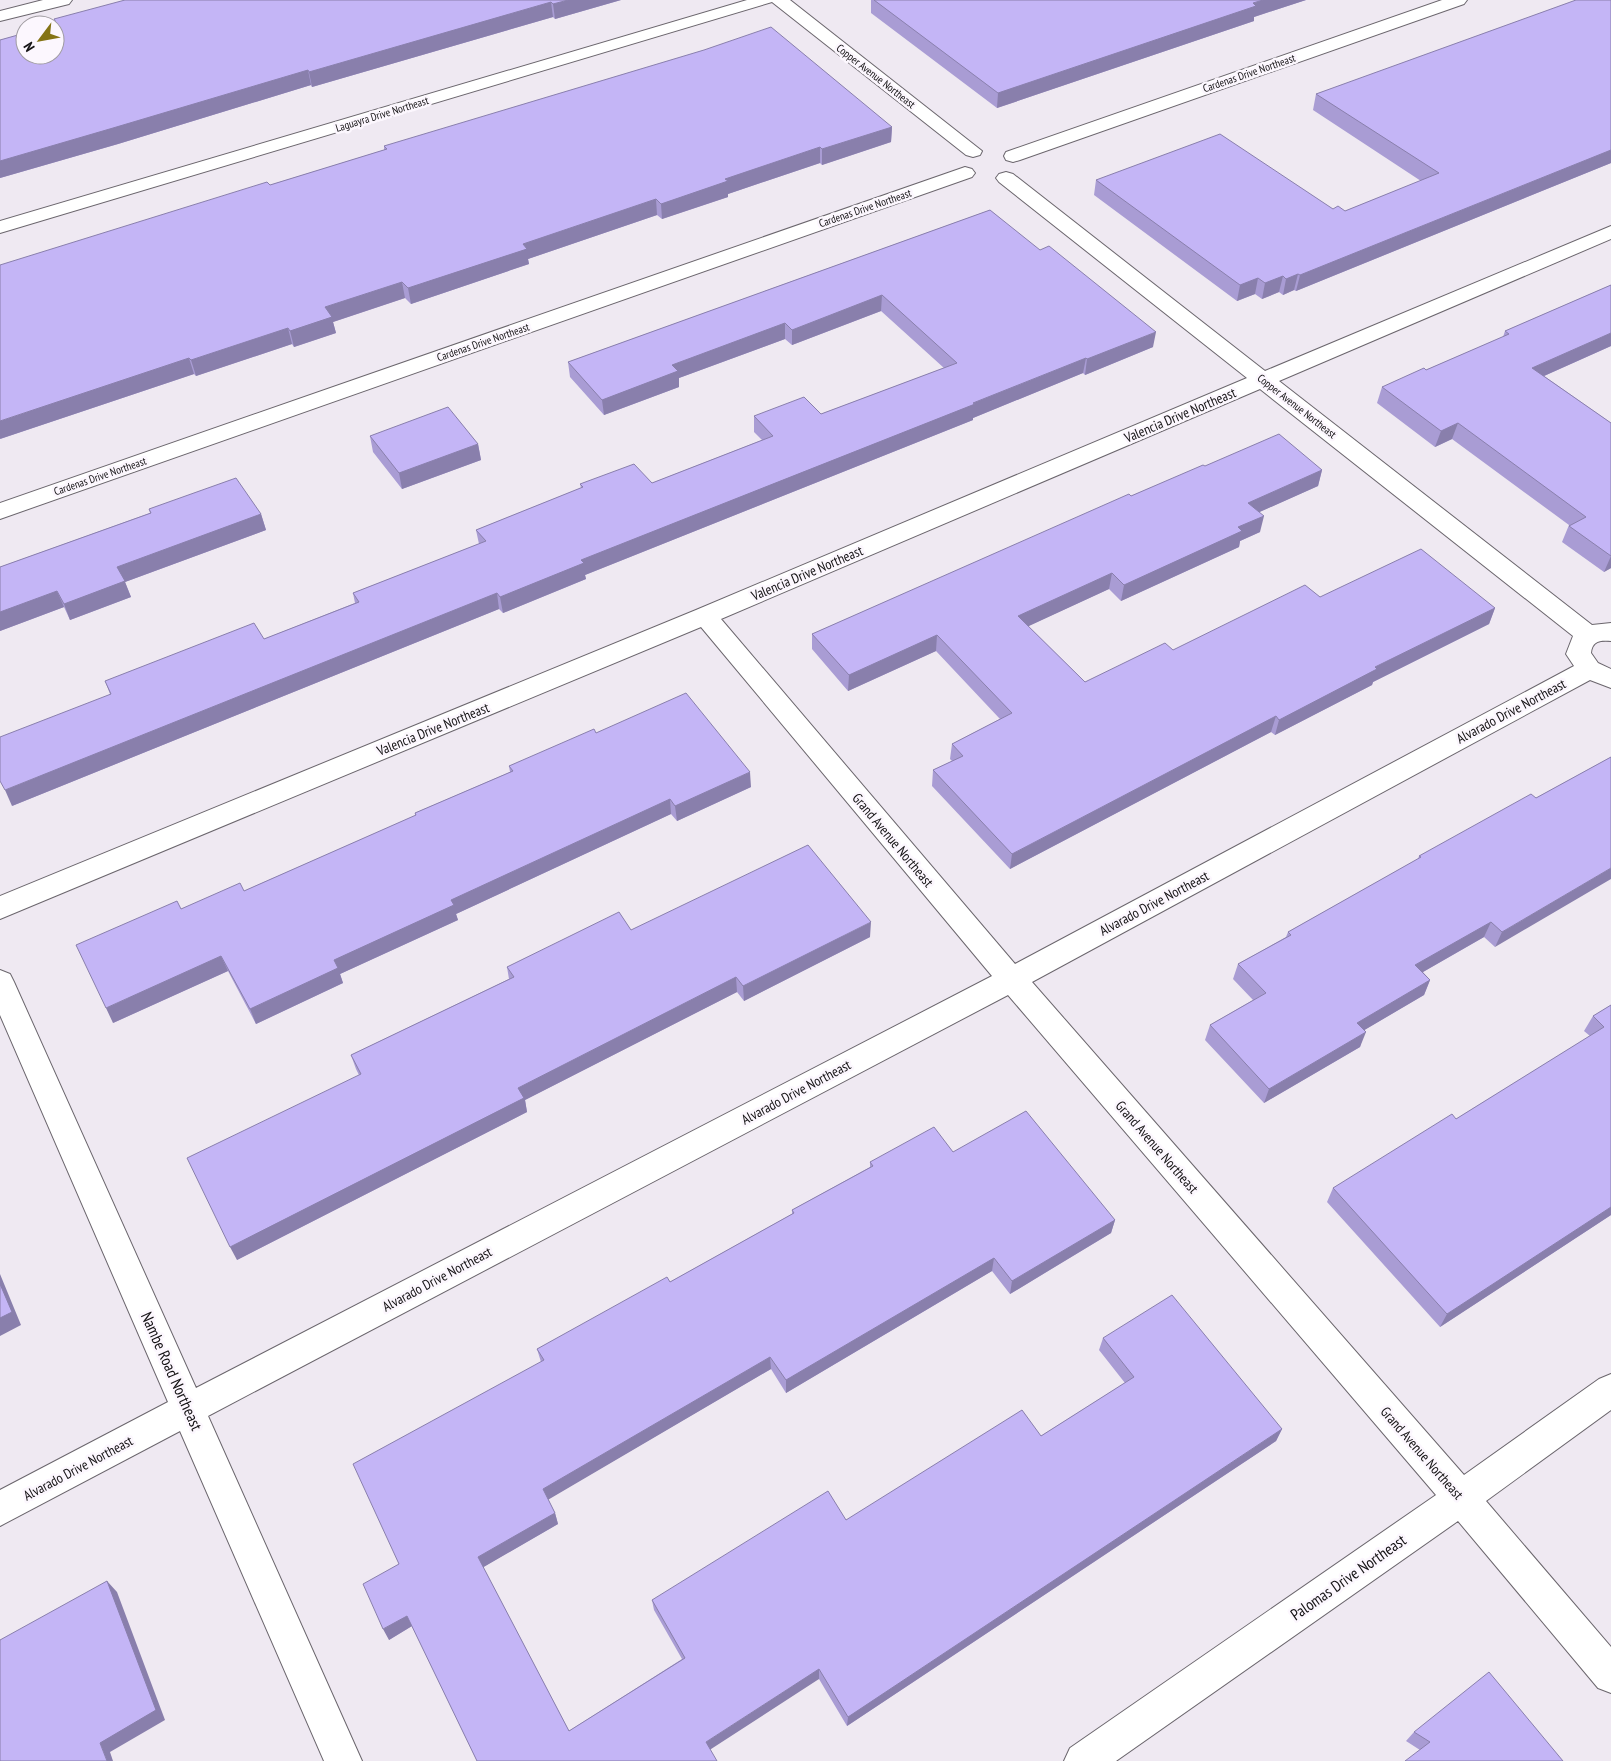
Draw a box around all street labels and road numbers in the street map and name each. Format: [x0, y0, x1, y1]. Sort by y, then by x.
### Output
street label: Copper Avenue Northeast [834, 41, 918, 111]
street label: Cardenas Drive Northeast [1201, 51, 1297, 95]
street label: Laguayra Drive Northeast [334, 93, 430, 135]
street label: Cardenas Drive Northeast [817, 186, 913, 230]
street label: Cardenas Drive Northeast [435, 320, 531, 364]
street label: Copper Avenue Northeast [1255, 371, 1339, 441]
street label: Valencia Drive Northeast [1121, 383, 1239, 447]
street label: Cardenas Drive Northeast [52, 454, 148, 498]
street label: Valencia Drive Northeast [748, 541, 866, 605]
street label: Alvarado Drive Northeast [1453, 674, 1569, 747]
street label: Valencia Drive Northeast [373, 698, 492, 760]
street label: Grand Avenue Northeast [848, 789, 938, 891]
street label: Alvarado Drive Northeast [1096, 866, 1212, 939]
street label: Alvarado Drive Northeast [738, 1055, 854, 1128]
street label: Grand Avenue Northeast [1112, 1097, 1202, 1197]
street label: Alvarado Drive Northeast [379, 1242, 495, 1315]
street label: Nambe Road Northeast [137, 1309, 207, 1434]
street label: Grand Avenue Northeast [1377, 1403, 1467, 1503]
street label: Alvarado Drive Northeast [20, 1431, 136, 1504]
street label: Palomas Drive Northeast [1286, 1529, 1410, 1624]

